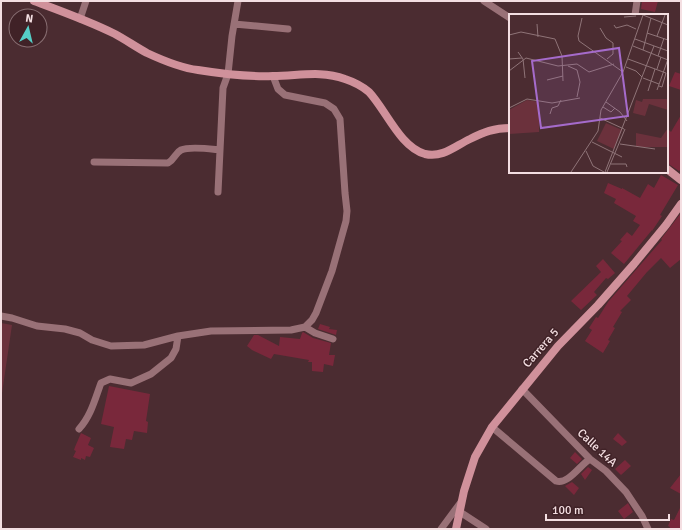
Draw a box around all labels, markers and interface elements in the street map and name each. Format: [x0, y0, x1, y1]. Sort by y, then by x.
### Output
north arrow [8, 8, 48, 48]
text: N [25, 12, 34, 26]
inset map [509, 14, 668, 173]
street label: Carrera 5 [520, 325, 562, 371]
street label: Calle 14A [574, 426, 621, 471]
scale bar [546, 496, 669, 522]
text: 100 m [552, 503, 584, 518]

